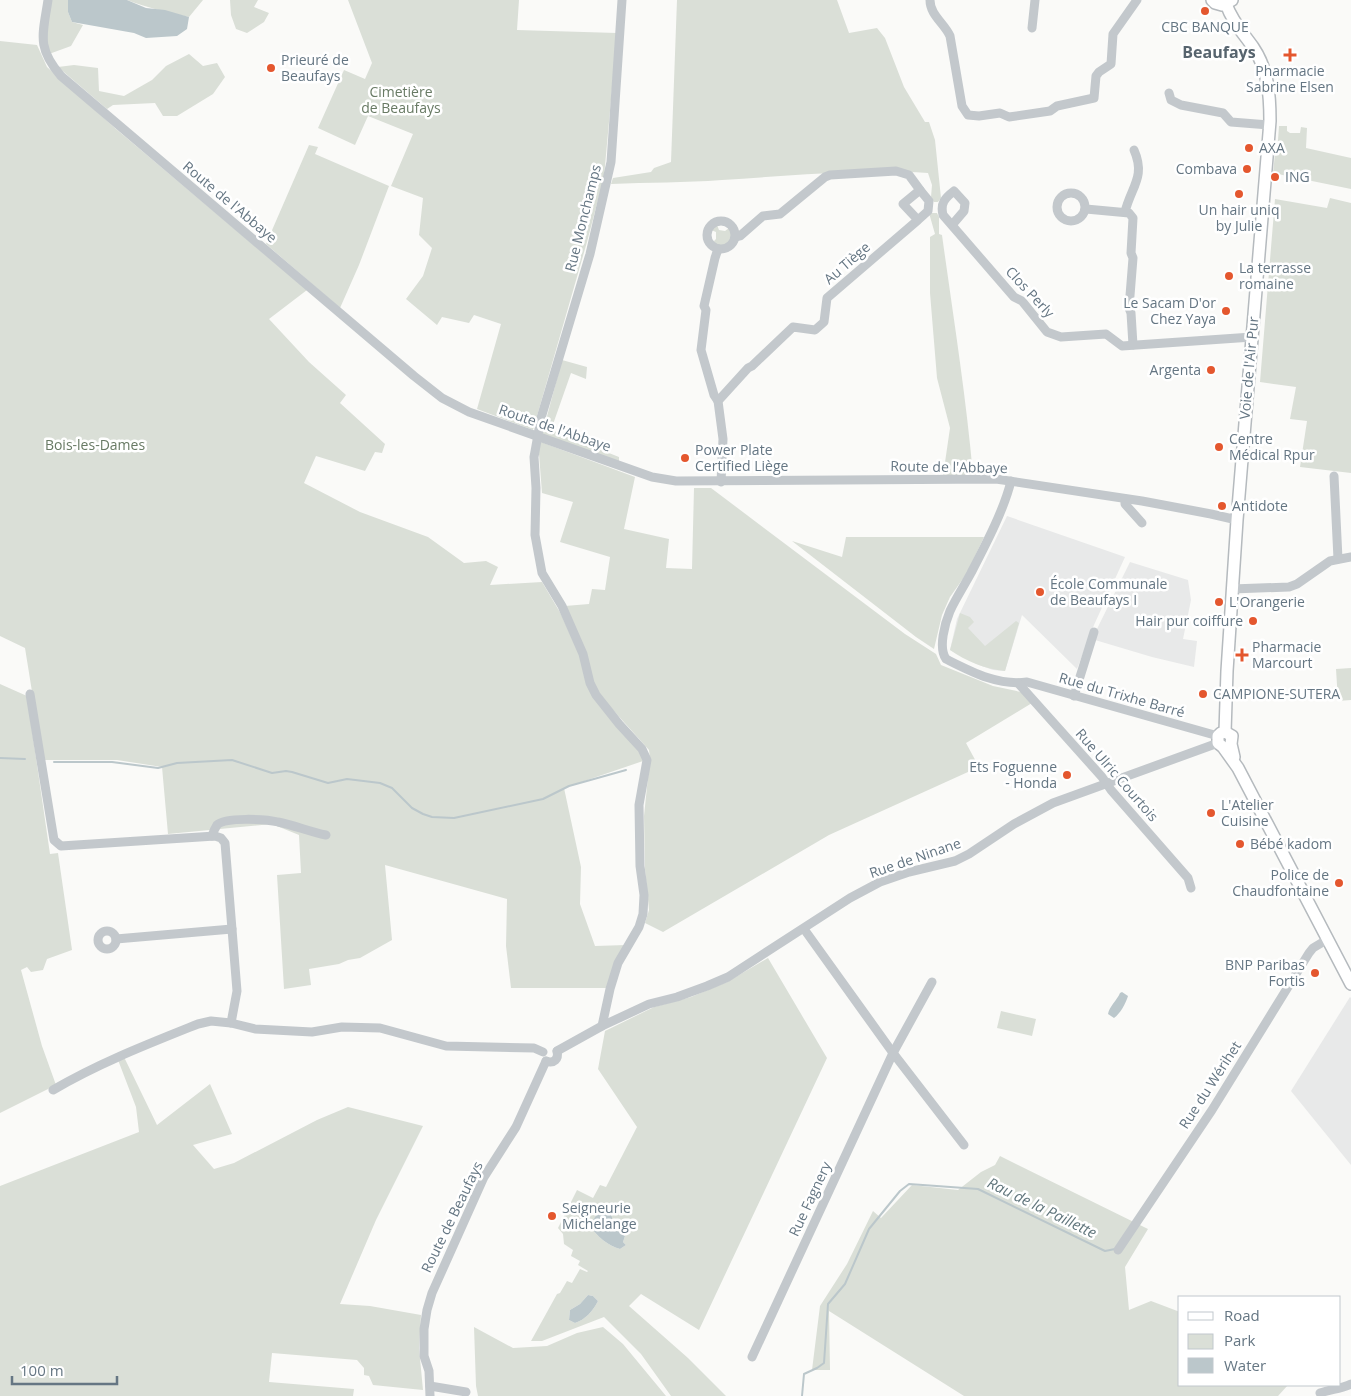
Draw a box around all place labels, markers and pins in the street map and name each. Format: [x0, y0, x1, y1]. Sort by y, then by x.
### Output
marker: CBC BANQUE [1199, 5, 1211, 17]
place label: CBC BANQUE [1161, 17, 1249, 36]
marker: Pharmacie Sabrine Elsen [1284, 49, 1296, 61]
place label: Prieuré de Beaufays [281, 50, 349, 85]
place label: Pharmacie Sabrine Elsen [1246, 61, 1334, 96]
marker: Prieuré de Beaufays [265, 62, 277, 74]
place label: AXA [1259, 138, 1285, 157]
marker: AXA [1243, 142, 1255, 154]
place label: Combava [1176, 159, 1237, 178]
marker: Combava [1241, 163, 1253, 175]
place label: ING [1285, 167, 1310, 186]
marker: ING [1269, 171, 1281, 183]
marker: Un hair uniq by Julie [1233, 188, 1245, 200]
place label: Un hair uniq by Julie [1199, 200, 1279, 235]
place label: La terrasse romaine [1239, 258, 1311, 293]
marker: La terrasse romaine [1223, 270, 1235, 282]
place label: Le Sacam D'or Chez Yaya [1123, 293, 1216, 328]
marker: Le Sacam D'or Chez Yaya [1220, 305, 1232, 317]
place label: Argenta [1150, 360, 1201, 379]
marker: Argenta [1205, 364, 1217, 376]
place label: Centre Médical Rpur [1229, 429, 1315, 464]
place label: Power Plate Certified Liège [695, 440, 789, 475]
marker: Centre Médical Rpur [1213, 441, 1225, 453]
marker: Power Plate Certified Liège [679, 452, 691, 464]
place label: Antidote [1232, 496, 1288, 515]
marker: Antidote [1216, 500, 1228, 512]
place label: École Communale de Beaufays I [1050, 574, 1168, 609]
marker: École Communale de Beaufays I [1034, 586, 1046, 598]
place label: L'Orangerie [1229, 592, 1305, 611]
marker: L'Orangerie [1213, 596, 1225, 608]
place label: Hair pur coiffure [1135, 611, 1243, 630]
marker: Hair pur coiffure [1247, 615, 1259, 627]
place label: Pharmacie Marcourt [1252, 637, 1321, 672]
marker: Pharmacie Marcourt [1236, 649, 1248, 661]
place label: CAMPIONE-SUTERA [1213, 684, 1340, 703]
marker: CAMPIONE-SUTERA [1197, 688, 1209, 700]
place label: Ets Foguenne - Honda [969, 757, 1057, 792]
marker: Ets Foguenne - Honda [1061, 769, 1073, 781]
place label: L'Atelier Cuisine [1221, 795, 1274, 830]
marker: L'Atelier Cuisine [1205, 807, 1217, 819]
place label: Bébé kadom [1250, 834, 1332, 853]
marker: Bébé kadom [1234, 838, 1246, 850]
place label: Police de Chaudfontaine [1232, 865, 1329, 900]
marker: Police de Chaudfontaine [1333, 877, 1345, 889]
place label: BNP Paribas Fortis [1225, 955, 1305, 990]
marker: BNP Paribas Fortis [1309, 967, 1321, 979]
place label: Seigneurie Michelange [562, 1198, 637, 1233]
marker: Seigneurie Michelange [546, 1210, 558, 1222]

